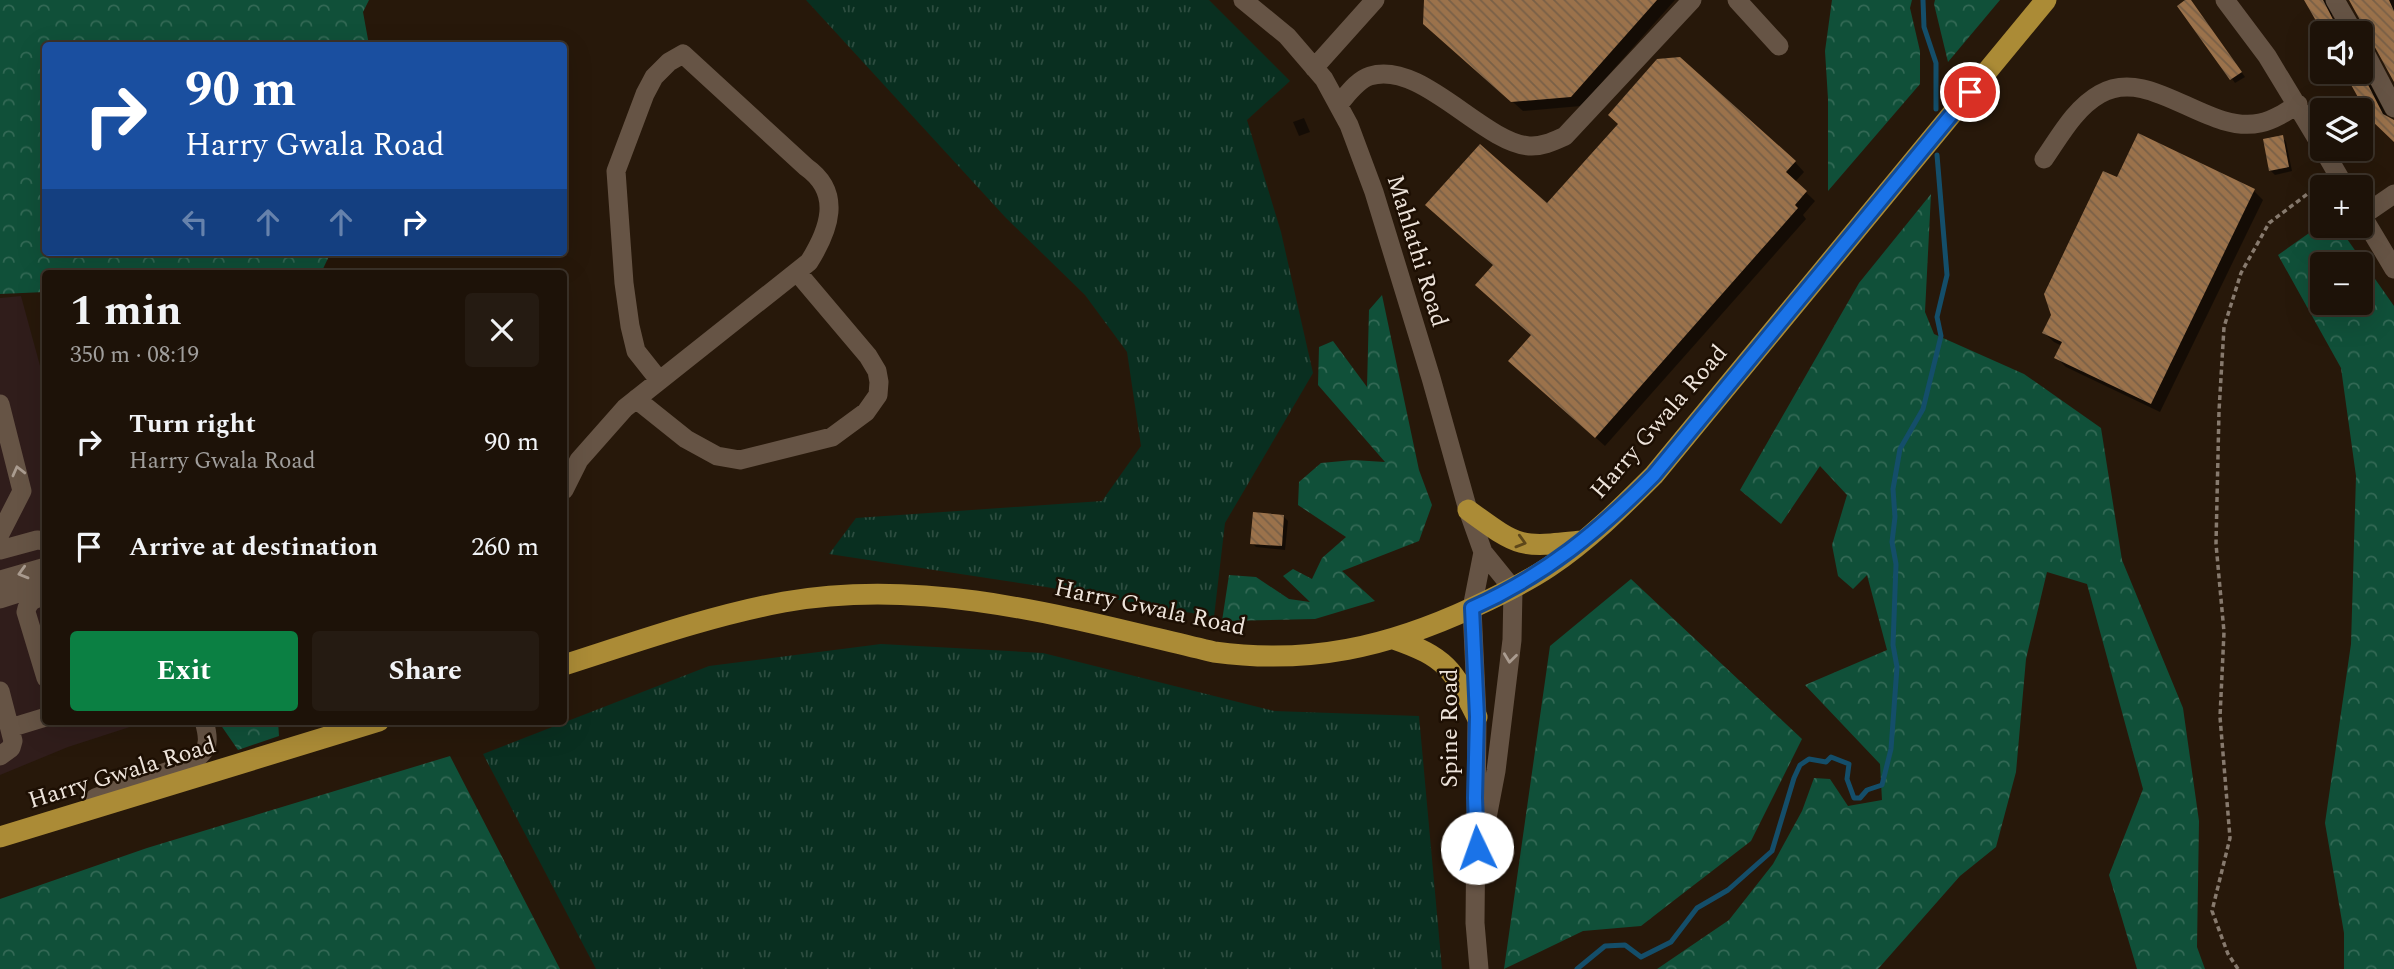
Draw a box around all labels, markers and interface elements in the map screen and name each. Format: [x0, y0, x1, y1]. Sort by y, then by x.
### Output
map controls [2310, 21, 2373, 315]
button: sound [2310, 21, 2373, 84]
text: 90 m [185, 53, 296, 128]
pin [1940, 62, 2000, 122]
icon: right [70, 70, 161, 161]
icon: arrive [1951, 73, 1989, 111]
button: layers [2310, 98, 2373, 161]
text: Harry Gwala Road [185, 121, 445, 170]
street label: Mahlathi Road [1377, 171, 1457, 331]
button: + [2310, 175, 2373, 238]
icon: left [176, 203, 214, 241]
icon: ahead [249, 203, 287, 241]
icon: ahead [322, 203, 360, 241]
icon: right [395, 203, 433, 241]
button: − [2310, 252, 2373, 315]
text: 1 min [70, 280, 182, 343]
button: close [465, 293, 539, 367]
street label: Harry Gwala Road [1582, 337, 1736, 507]
text: 350 m · 08:19 [70, 338, 199, 373]
text: Turn right [129, 404, 256, 444]
text: 90 m [484, 422, 539, 462]
icon: right [70, 423, 108, 461]
text: Harry Gwala Road [129, 444, 316, 479]
one-way arrow [12, 466, 26, 478]
text: Arrive at destination [129, 527, 378, 567]
text: 260 m [471, 527, 539, 567]
icon: arrive [70, 528, 108, 566]
one-way arrow [1515, 534, 1527, 549]
one-way arrow [17, 565, 29, 579]
street label: Harry Gwala Road [1051, 570, 1249, 646]
button: Exit [70, 631, 298, 711]
button: Share [312, 631, 539, 711]
one-way arrow [1502, 652, 1517, 663]
street label: Spine Road [1432, 668, 1468, 788]
street label: Harry Gwala Road [24, 727, 220, 819]
position arrow [1440, 811, 1514, 885]

